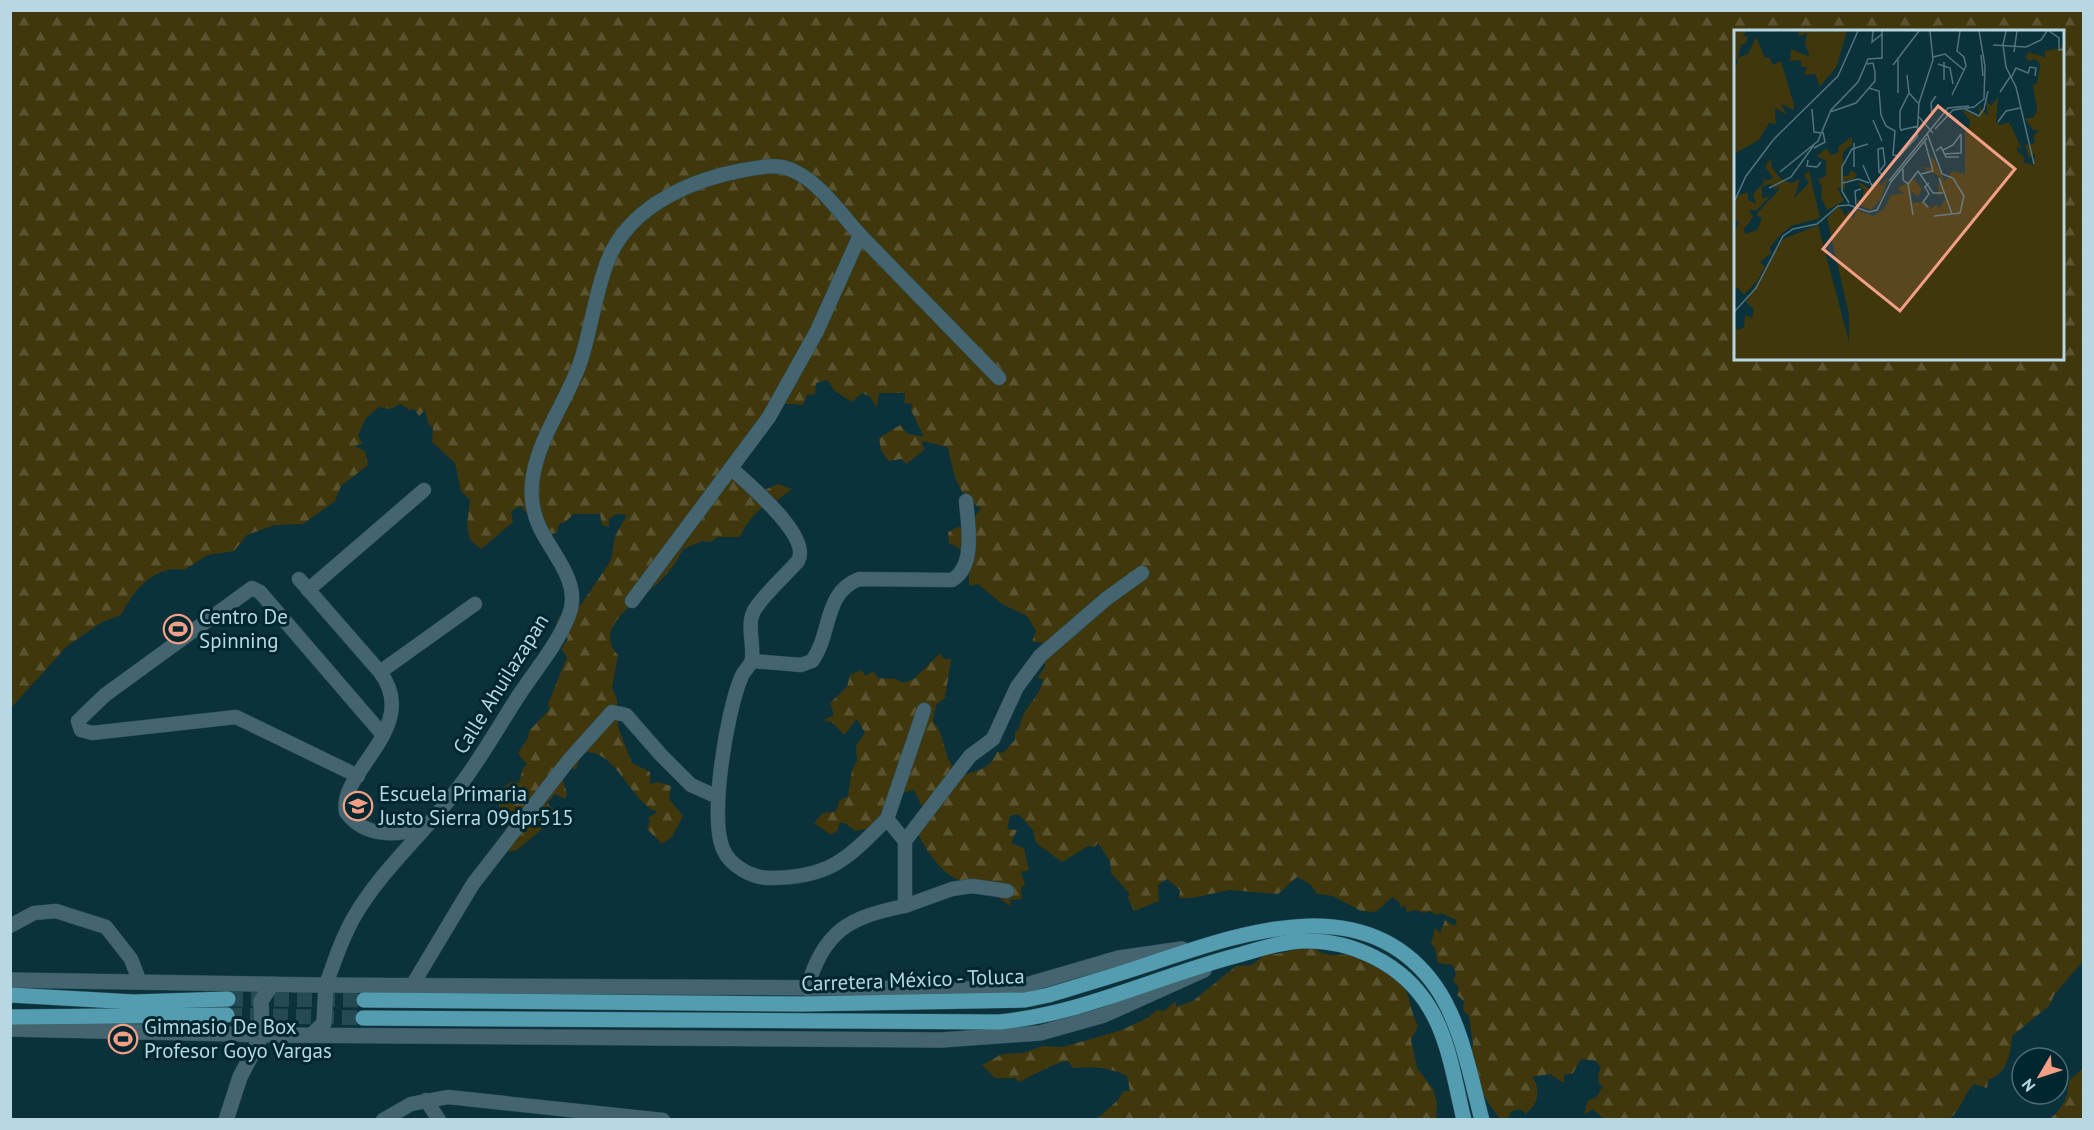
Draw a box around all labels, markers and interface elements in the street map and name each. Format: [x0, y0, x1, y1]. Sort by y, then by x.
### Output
inset map [1734, 30, 2064, 360]
place label: Centro De Spinning [199, 603, 288, 654]
street label: Calle Ahuilazapan [447, 609, 554, 759]
sports icon: Centro De Spinning [162, 613, 194, 645]
place label: Escuela Primaria Justo Sierra 09dpr515 [378, 780, 574, 831]
school or university icon: Escuela Primaria Justo Sierra 09dpr515 [342, 790, 374, 822]
street label: Carretera México - Toluca [801, 962, 1025, 997]
place label: Gimnasio De Box Profesor Goyo Vargas [144, 1013, 332, 1064]
sports icon: Gimnasio De Box Profesor Goyo Vargas [107, 1023, 139, 1055]
north arrow [2010, 1046, 2070, 1106]
text: N [2017, 1075, 2039, 1096]

